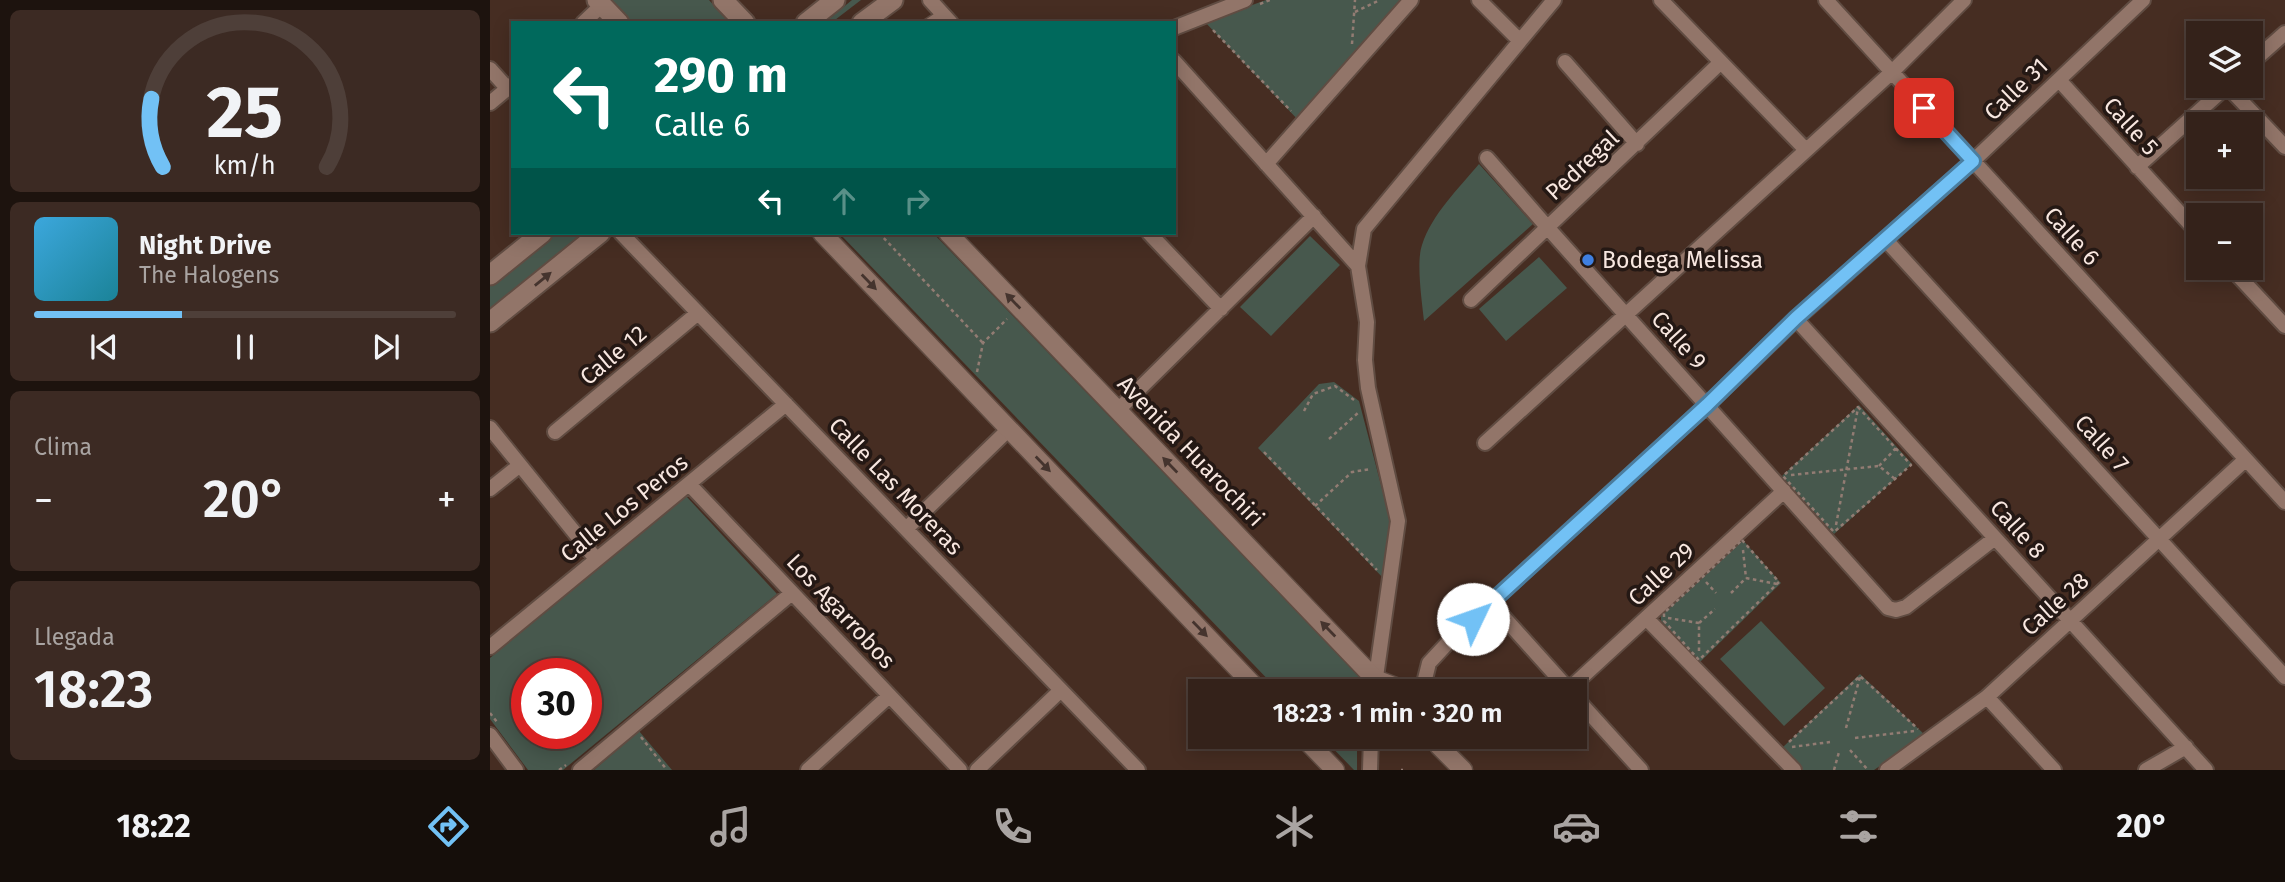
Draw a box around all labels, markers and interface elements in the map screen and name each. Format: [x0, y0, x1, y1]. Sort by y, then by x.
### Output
map controls [2186, 21, 2263, 280]
button: layers [2186, 21, 2263, 98]
text: 290 m [654, 46, 788, 105]
icon: left [539, 49, 630, 140]
street label: Calle 31 [1978, 52, 2054, 126]
text: 25 [207, 69, 283, 156]
pin [1894, 78, 1954, 138]
icon: arrive [1905, 89, 1943, 127]
street label: Calle 5 [2098, 91, 2164, 161]
text: Calle 6 [654, 106, 750, 144]
button: + [2186, 112, 2263, 189]
street label: Pedregal [1539, 124, 1625, 206]
text: km/h [214, 151, 276, 181]
icon: left [752, 182, 790, 220]
icon: ahead [825, 182, 863, 220]
icon: right [898, 182, 936, 220]
street label: Calle 6 [2038, 201, 2106, 271]
button: − [2186, 203, 2263, 280]
text: Night Drive [139, 230, 271, 261]
place label: Bodega Melissa [1602, 246, 1763, 274]
marker: Bodega Melissa [1580, 252, 1596, 268]
text: The Halogens [139, 261, 279, 289]
one-way arrow [534, 272, 551, 287]
one-way arrow [861, 273, 877, 291]
one-way arrow [1005, 292, 1021, 310]
street label: Calle 9 [1646, 305, 1712, 375]
street label: Calle 12 [574, 319, 652, 391]
icon: previous [85, 328, 123, 366]
icon: pause [226, 328, 264, 366]
icon: next [367, 328, 405, 366]
street label: Avenida Huarochiri [1112, 370, 1270, 532]
street label: Calle 7 [2069, 409, 2135, 477]
street label: Calle Las Moreras [823, 411, 969, 561]
text: Clima [34, 433, 92, 461]
street label: Calle Los Peros [555, 448, 693, 568]
one-way arrow [1034, 456, 1051, 473]
one-way arrow [1163, 457, 1179, 474]
text: 20° [203, 468, 287, 531]
text: − [34, 477, 53, 523]
text: + [437, 477, 456, 523]
street label: Calle 8 [1984, 494, 2052, 564]
street label: Calle 29 [1622, 536, 1700, 612]
street label: Los Agarrobos [781, 548, 901, 674]
street label: Calle 28 [2016, 567, 2094, 641]
position arrow [1436, 582, 1510, 656]
one-way arrow [1192, 620, 1208, 638]
one-way arrow [1320, 621, 1336, 638]
text: Llegada [34, 623, 115, 651]
text: 18:23 [34, 658, 153, 721]
speed limit sign: 30 [511, 658, 602, 749]
text: 18:23 · 1 min · 320 m [1273, 698, 1502, 729]
icon: directions [424, 802, 473, 851]
icon: music [706, 802, 755, 851]
icon: phone [988, 802, 1037, 851]
icon: climate [1270, 802, 1319, 851]
icon: car [1552, 802, 1601, 851]
icon: filters [1834, 802, 1883, 851]
text: 18:22 [117, 807, 191, 845]
text: 20° [2116, 807, 2168, 845]

